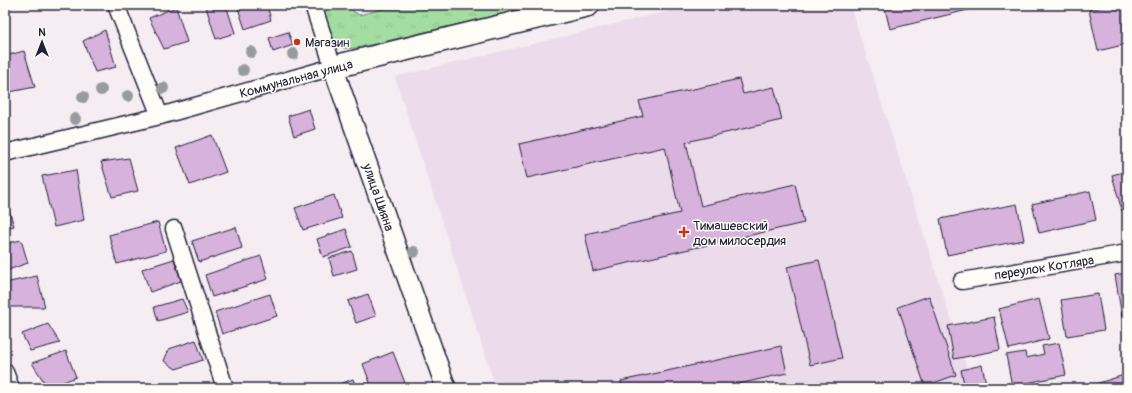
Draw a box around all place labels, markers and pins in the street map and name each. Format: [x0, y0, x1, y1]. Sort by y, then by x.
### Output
place label: Магазин [305, 35, 349, 51]
marker: Магазин [292, 37, 302, 47]
place label: Тимашевский дом милосердия [693, 218, 786, 249]
marker: Тимашевский дом милосердия [678, 226, 690, 238]

